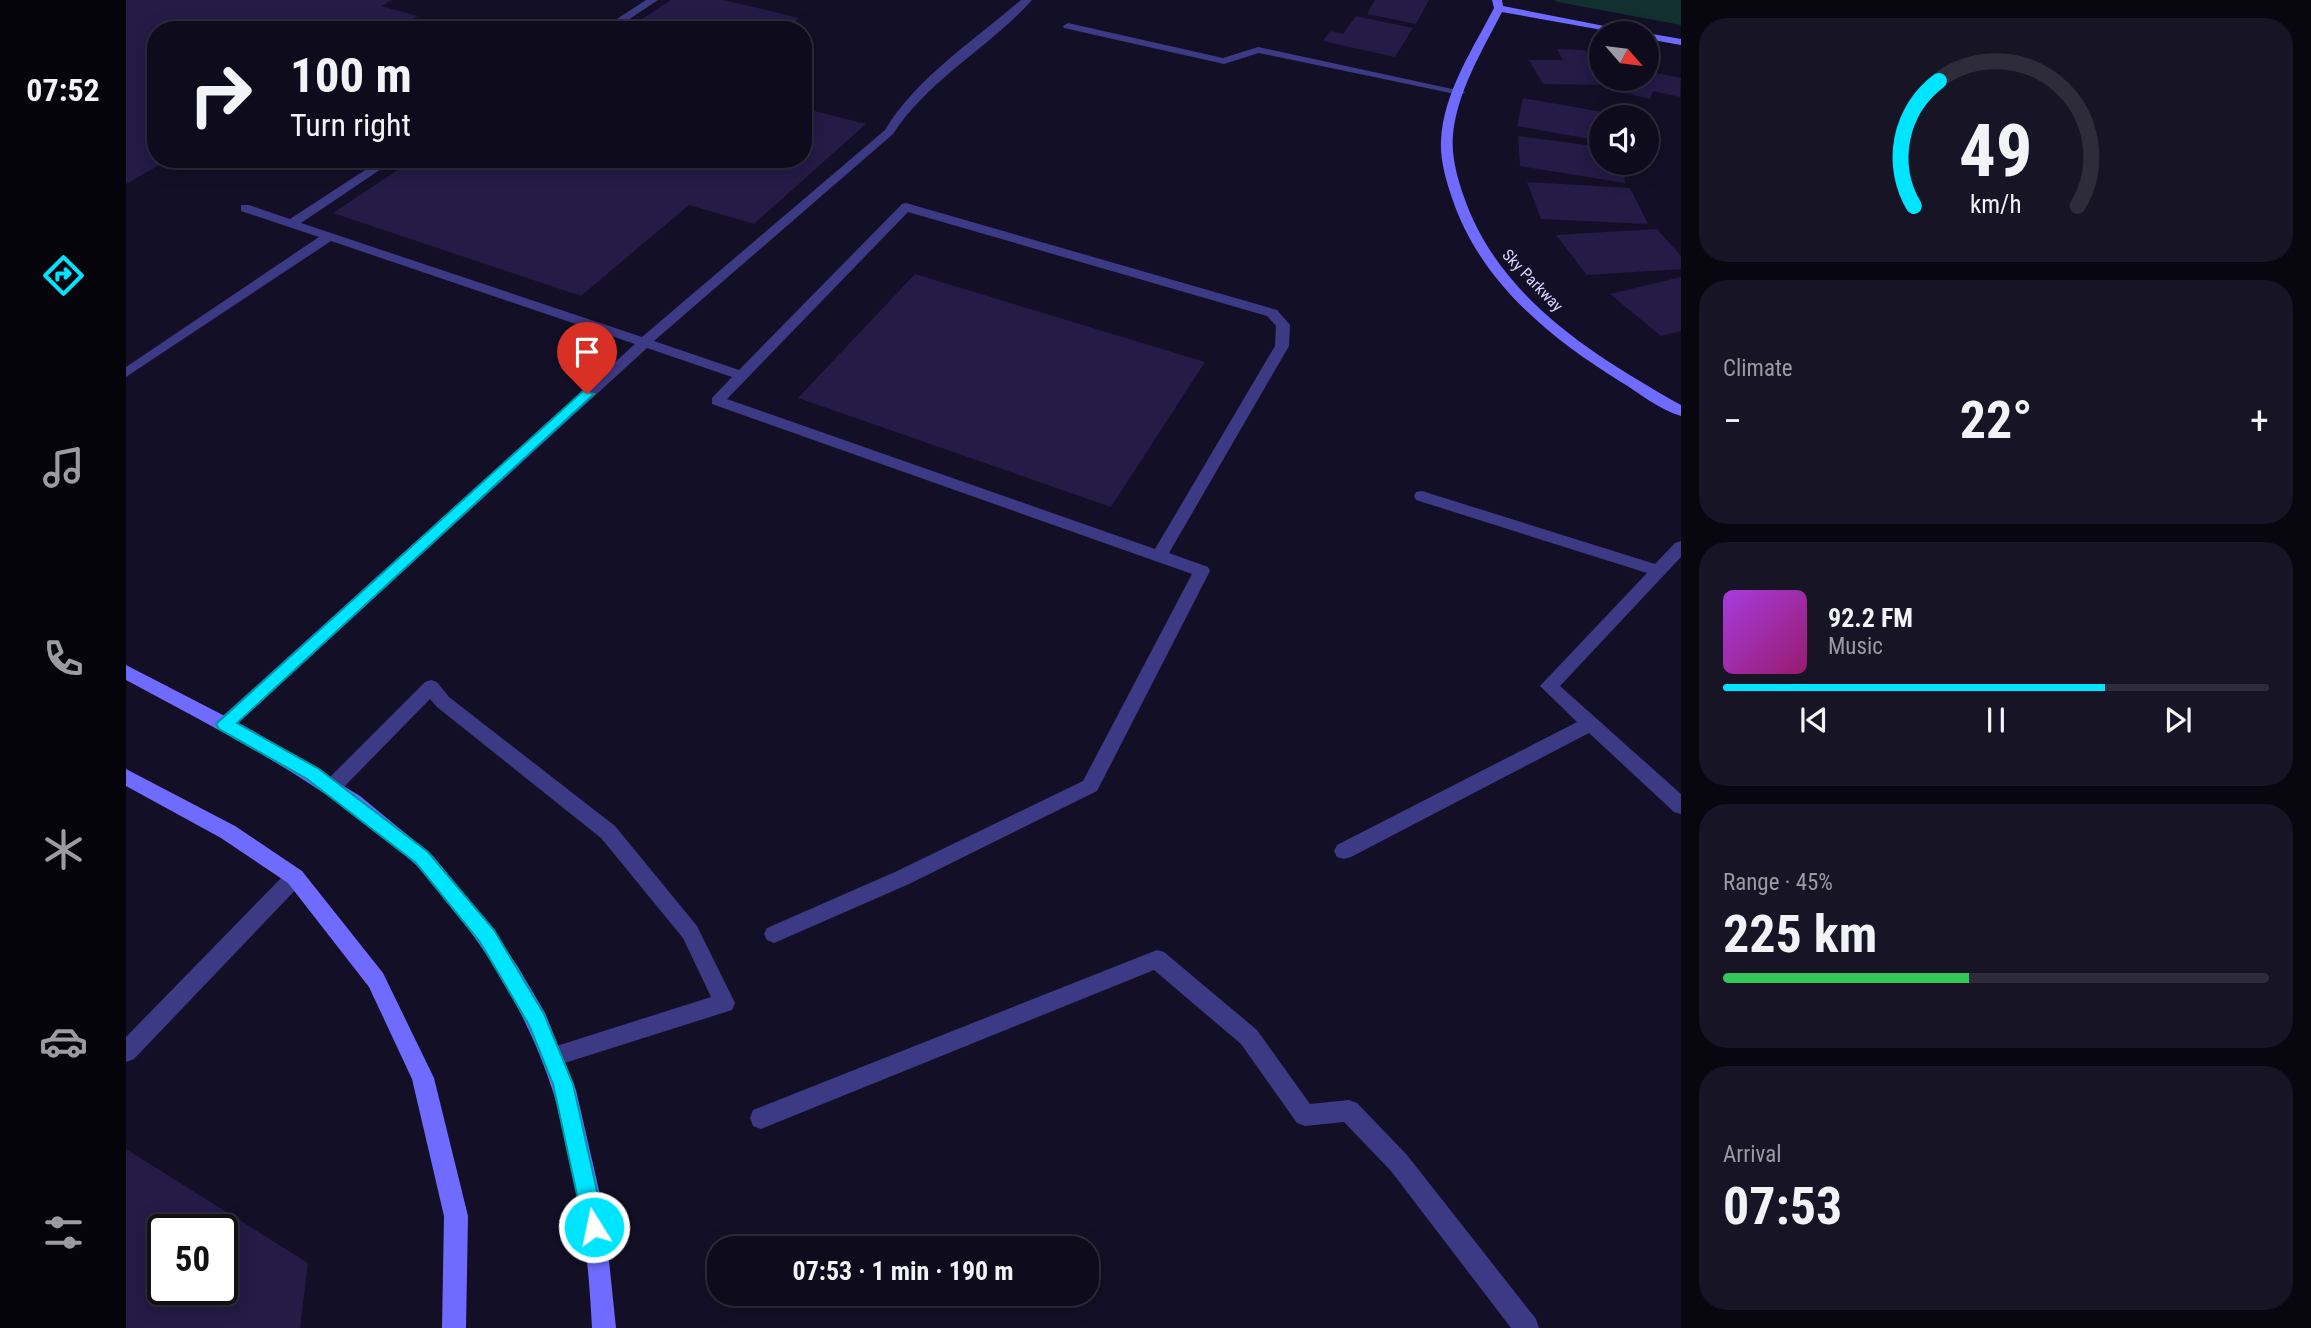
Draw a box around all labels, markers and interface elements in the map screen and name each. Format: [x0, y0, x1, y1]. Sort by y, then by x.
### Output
north arrow [1589, 21, 1659, 91]
map controls [1589, 21, 1659, 175]
text: 100 m [290, 47, 412, 104]
icon: right [175, 49, 266, 140]
text: 07:52 [26, 71, 100, 109]
button: sound [1589, 105, 1659, 175]
text: Turn right [290, 106, 411, 144]
text: 49 [1959, 108, 2033, 194]
text: km/h [1970, 190, 2022, 219]
street label: Sky Parkway [1498, 245, 1567, 316]
icon: directions [39, 251, 88, 300]
pin [557, 322, 617, 394]
icon: arrive [568, 333, 606, 371]
text: Climate [1723, 355, 1793, 382]
text: 22° [1960, 390, 2032, 451]
text: − [1723, 399, 1742, 443]
text: + [2250, 399, 2269, 443]
icon: music [39, 443, 88, 492]
text: 92.2 FM [1828, 603, 1913, 633]
text: Music [1828, 633, 1883, 660]
icon: phone [39, 634, 88, 683]
icon: previous [1795, 701, 1833, 739]
icon: pause [1977, 701, 2015, 739]
icon: next [2159, 701, 2197, 739]
icon: climate [39, 825, 88, 874]
text: Range · 45% [1723, 869, 1833, 896]
text: 225 km [1723, 904, 1877, 965]
icon: car [39, 1017, 88, 1066]
text: Arrival [1723, 1141, 1782, 1168]
text: 07:53 [1723, 1176, 1842, 1237]
position arrow [557, 1190, 631, 1264]
icon: filters [39, 1208, 88, 1257]
speed limit sign: 50 [147, 1214, 238, 1305]
text: 07:53 · 1 min · 190 m [793, 1256, 1013, 1286]

